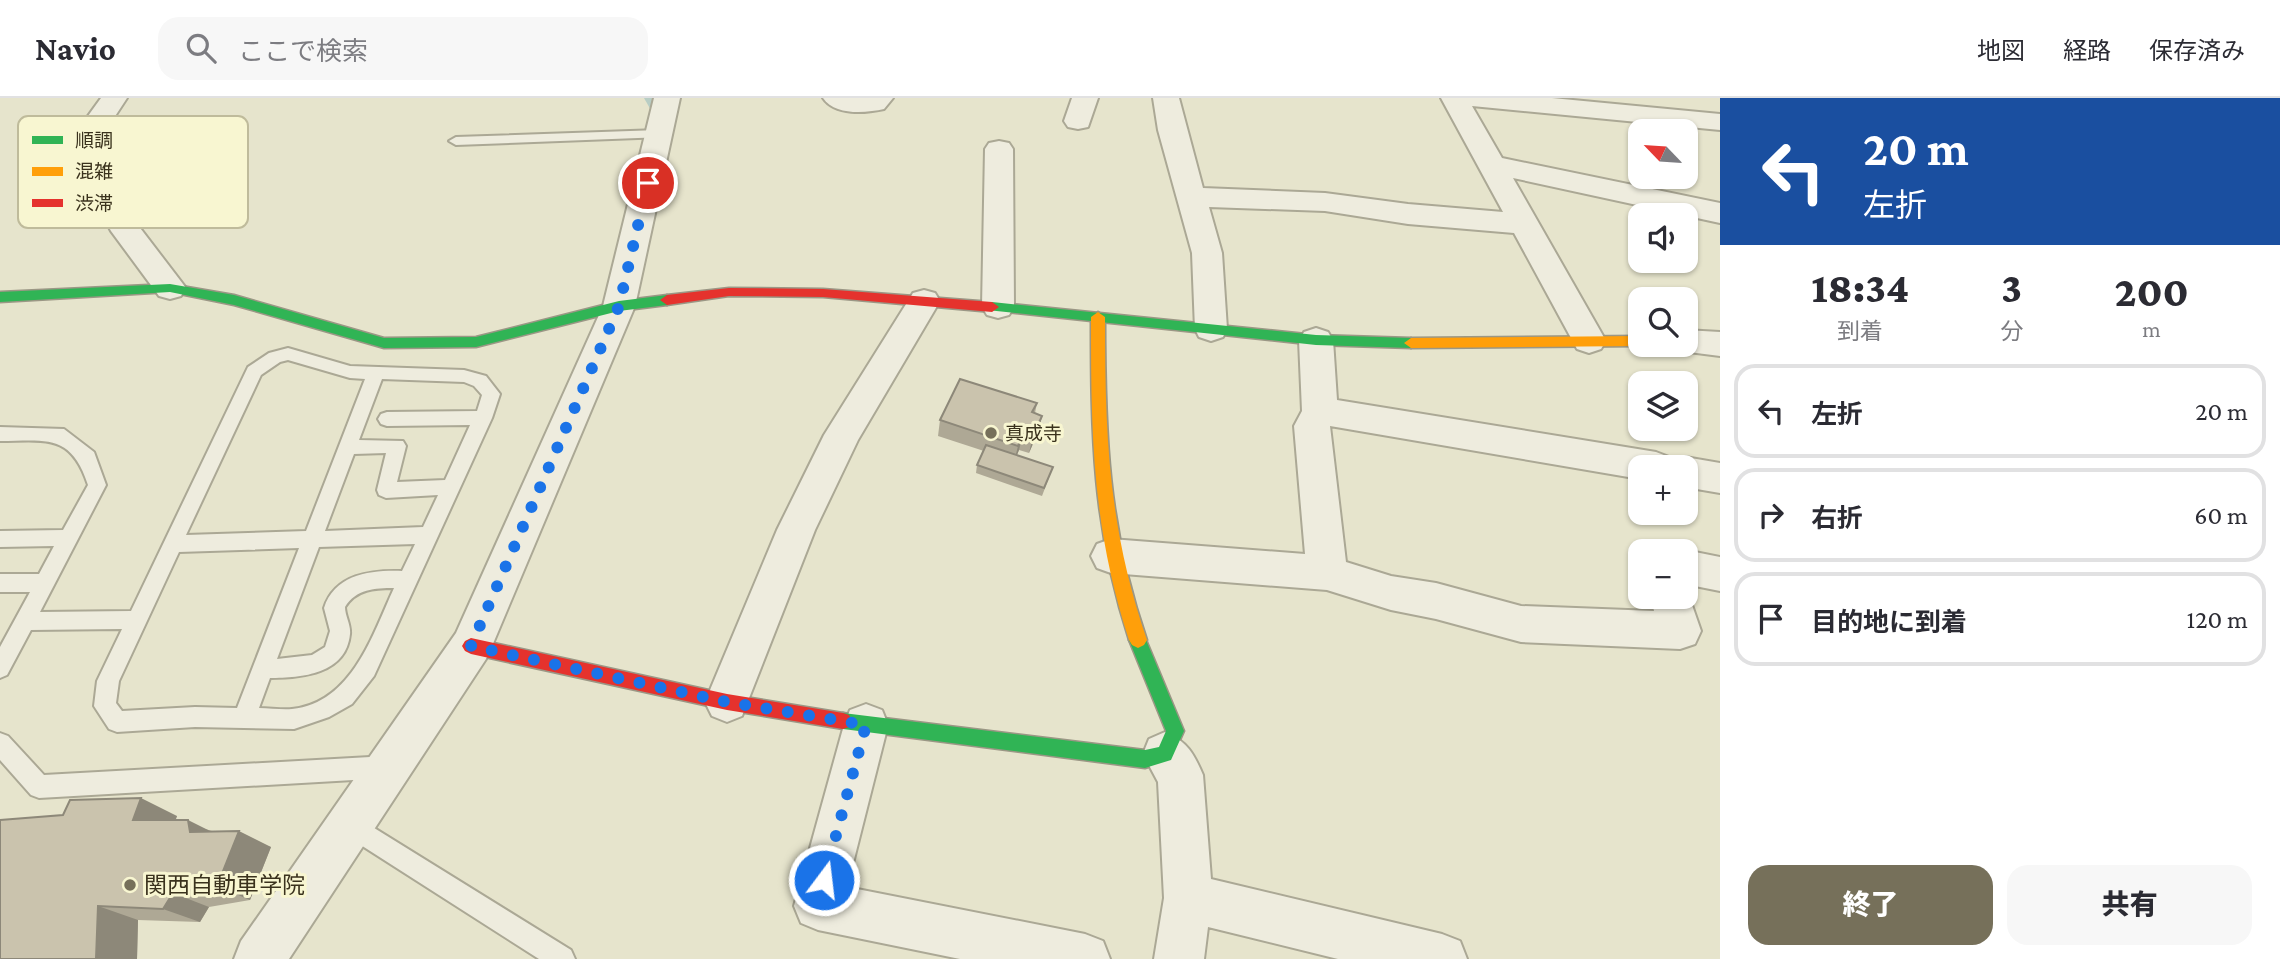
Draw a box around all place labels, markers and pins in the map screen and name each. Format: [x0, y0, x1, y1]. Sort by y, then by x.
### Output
pin [618, 153, 678, 213]
place label: 真成寺 [1005, 423, 1062, 444]
marker: 真成寺 [983, 425, 999, 441]
place label: 関西自動車学院 [144, 872, 305, 898]
marker: 関西自動車学院 [122, 877, 138, 893]

